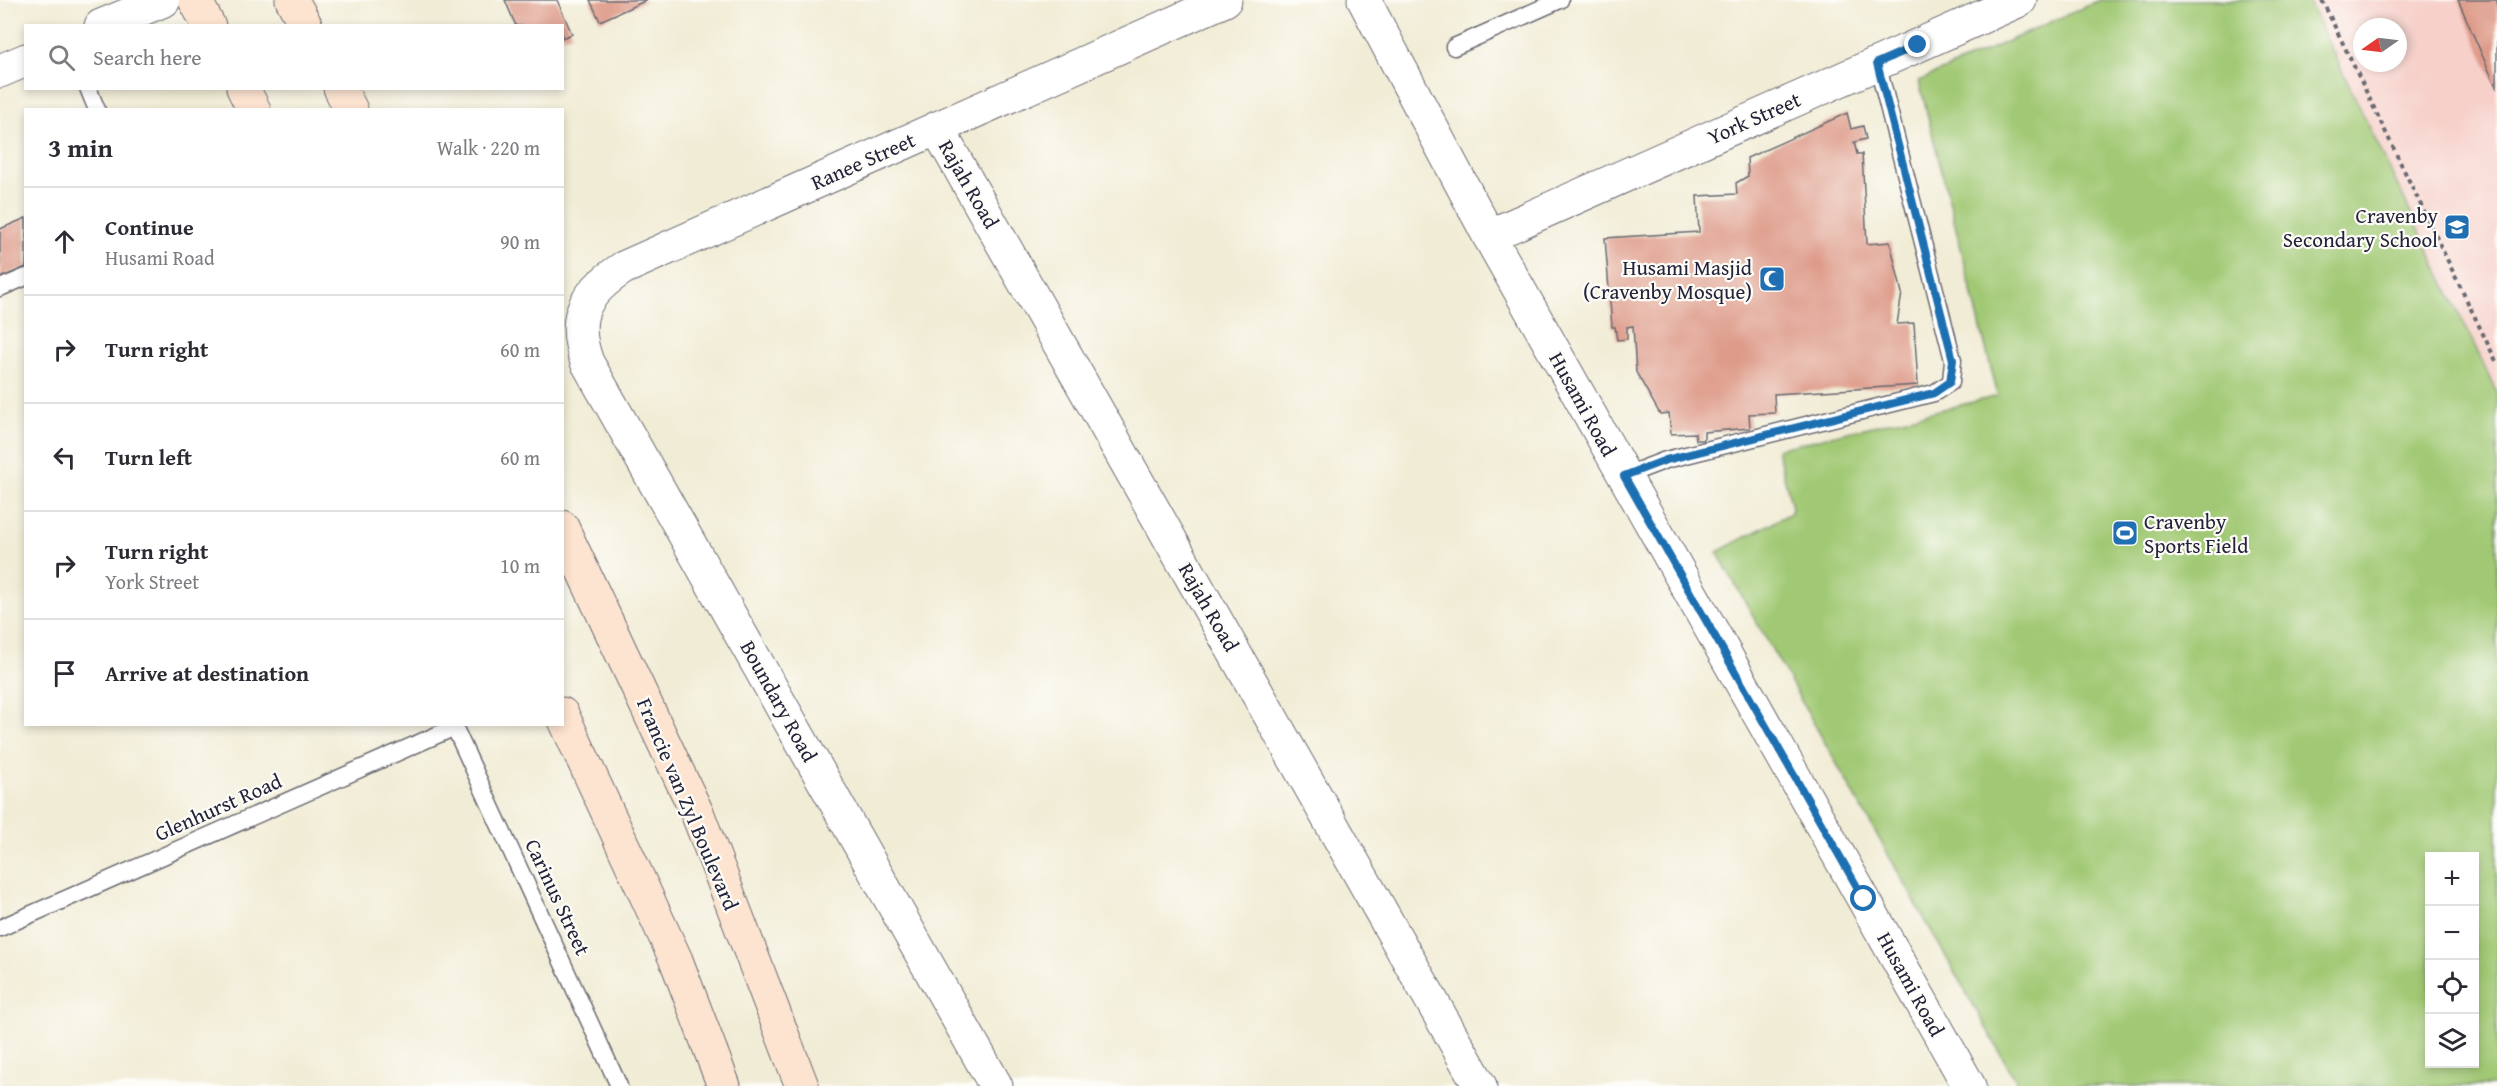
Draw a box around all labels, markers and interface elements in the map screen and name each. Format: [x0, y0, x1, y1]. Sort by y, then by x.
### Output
north arrow [2353, 18, 2407, 72]
search box [24, 24, 564, 90]
route end [1904, 31, 1930, 57]
icon: search [45, 41, 78, 74]
text: Search here [93, 41, 202, 73]
street label: York Street [1702, 83, 1806, 152]
street label: Ranee Street [806, 124, 921, 198]
text: 3 min [48, 128, 113, 167]
text: Walk · 220 m [437, 133, 540, 162]
street label: Rajah Road [931, 134, 1007, 235]
place label: Cravenby Secondary School [2283, 200, 2439, 255]
text: Continue [105, 211, 194, 243]
school or university icon: Cravenby Secondary School [2442, 212, 2472, 242]
icon: ahead [48, 225, 81, 258]
text: 90 m [500, 227, 540, 256]
text: Husami Road [105, 243, 215, 272]
place label: Husami Masjid (Cravenby Mosque) [1583, 252, 1753, 307]
mosque icon: Husami Masjid (Cravenby Mosque) [1757, 264, 1787, 294]
icon: right [48, 333, 81, 366]
text: Turn right [105, 333, 208, 365]
text: 60 m [500, 335, 540, 364]
street label: Husami Road [1542, 346, 1625, 463]
icon: left [48, 441, 81, 474]
text: Turn left [105, 441, 192, 473]
text: 60 m [500, 443, 540, 472]
place label: Cravenby Sports Field [2144, 506, 2249, 561]
sports icon: Cravenby Sports Field [2110, 518, 2140, 548]
text: Turn right [105, 535, 208, 567]
icon: right [48, 549, 81, 582]
text: 10 m [500, 551, 540, 580]
street label: Rajah Road [1171, 557, 1247, 658]
text: York Street [105, 567, 199, 596]
street label: Boundary Road [733, 635, 826, 768]
icon: arrive [48, 657, 81, 690]
text: Arrive at destination [105, 657, 309, 689]
street label: Francie van Zyl Boulevard [629, 693, 747, 916]
street label: Glenhurst Road [150, 765, 287, 849]
street label: Carinus Street [518, 834, 599, 961]
map controls [2425, 852, 2479, 1068]
button: + [2425, 852, 2479, 906]
route start [1850, 885, 1876, 911]
button: − [2425, 906, 2479, 960]
street label: Husami Road [1870, 926, 1953, 1043]
button: locate [2425, 960, 2479, 1014]
button: layers [2425, 1014, 2479, 1068]

